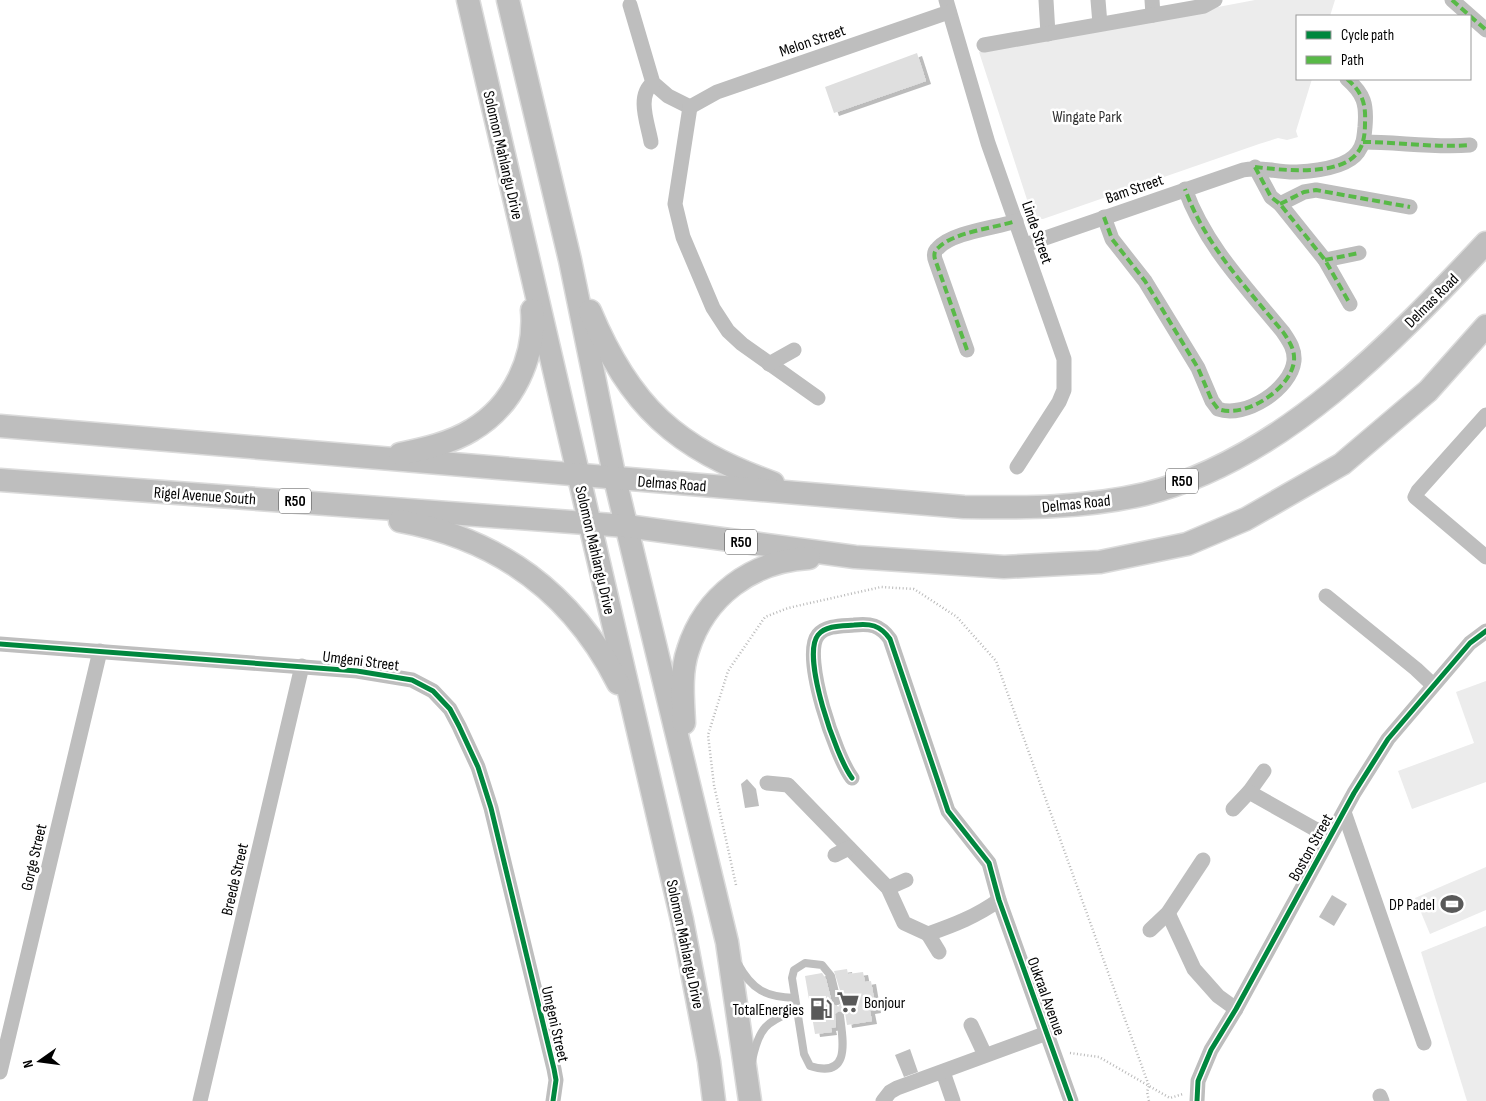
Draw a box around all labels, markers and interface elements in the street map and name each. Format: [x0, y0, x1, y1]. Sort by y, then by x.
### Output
legend [1296, 15, 1471, 80]
street label: Melon Street [777, 21, 848, 62]
text: Cycle path [1341, 26, 1394, 45]
text: Path [1341, 51, 1364, 70]
street label: Solomon Mahlangu Drive [478, 89, 527, 222]
park label: Wingate Park [1052, 108, 1122, 127]
street label: Bam Street [1103, 171, 1166, 208]
street label: Linde Street [1017, 199, 1056, 266]
street label: Delmas Road [1401, 270, 1463, 332]
road number: R50 [1166, 468, 1198, 494]
street label: Delmas Road [637, 473, 707, 496]
street label: Rigel Avenue South [153, 483, 257, 510]
street label: Solomon Mahlangu Drive [570, 484, 619, 617]
road number: R50 [279, 488, 311, 514]
street label: Delmas Road [1041, 491, 1111, 518]
road number: R50 [725, 530, 757, 554]
street label: Umgeni Street [321, 647, 400, 676]
street label: Boston Street [1285, 811, 1338, 885]
street label: Gorge Street [18, 822, 51, 893]
street label: Breede Street [218, 841, 253, 917]
street label: Solomon Mahlangu Drive [662, 878, 707, 1011]
sports icon: DP Padel [1439, 891, 1465, 917]
place label: DP Padel [1389, 896, 1435, 915]
street label: Oukraal Avenue [1023, 955, 1069, 1038]
street label: Umgeni Street [537, 985, 572, 1064]
supermarket icon: Bonjour [835, 989, 861, 1015]
place label: Bonjour [864, 994, 906, 1013]
fuel station icon: TotalEnergies [808, 996, 834, 1022]
place label: TotalEnergies [732, 1001, 804, 1020]
north arrow [15, 1036, 65, 1086]
text: N [19, 1058, 37, 1070]

